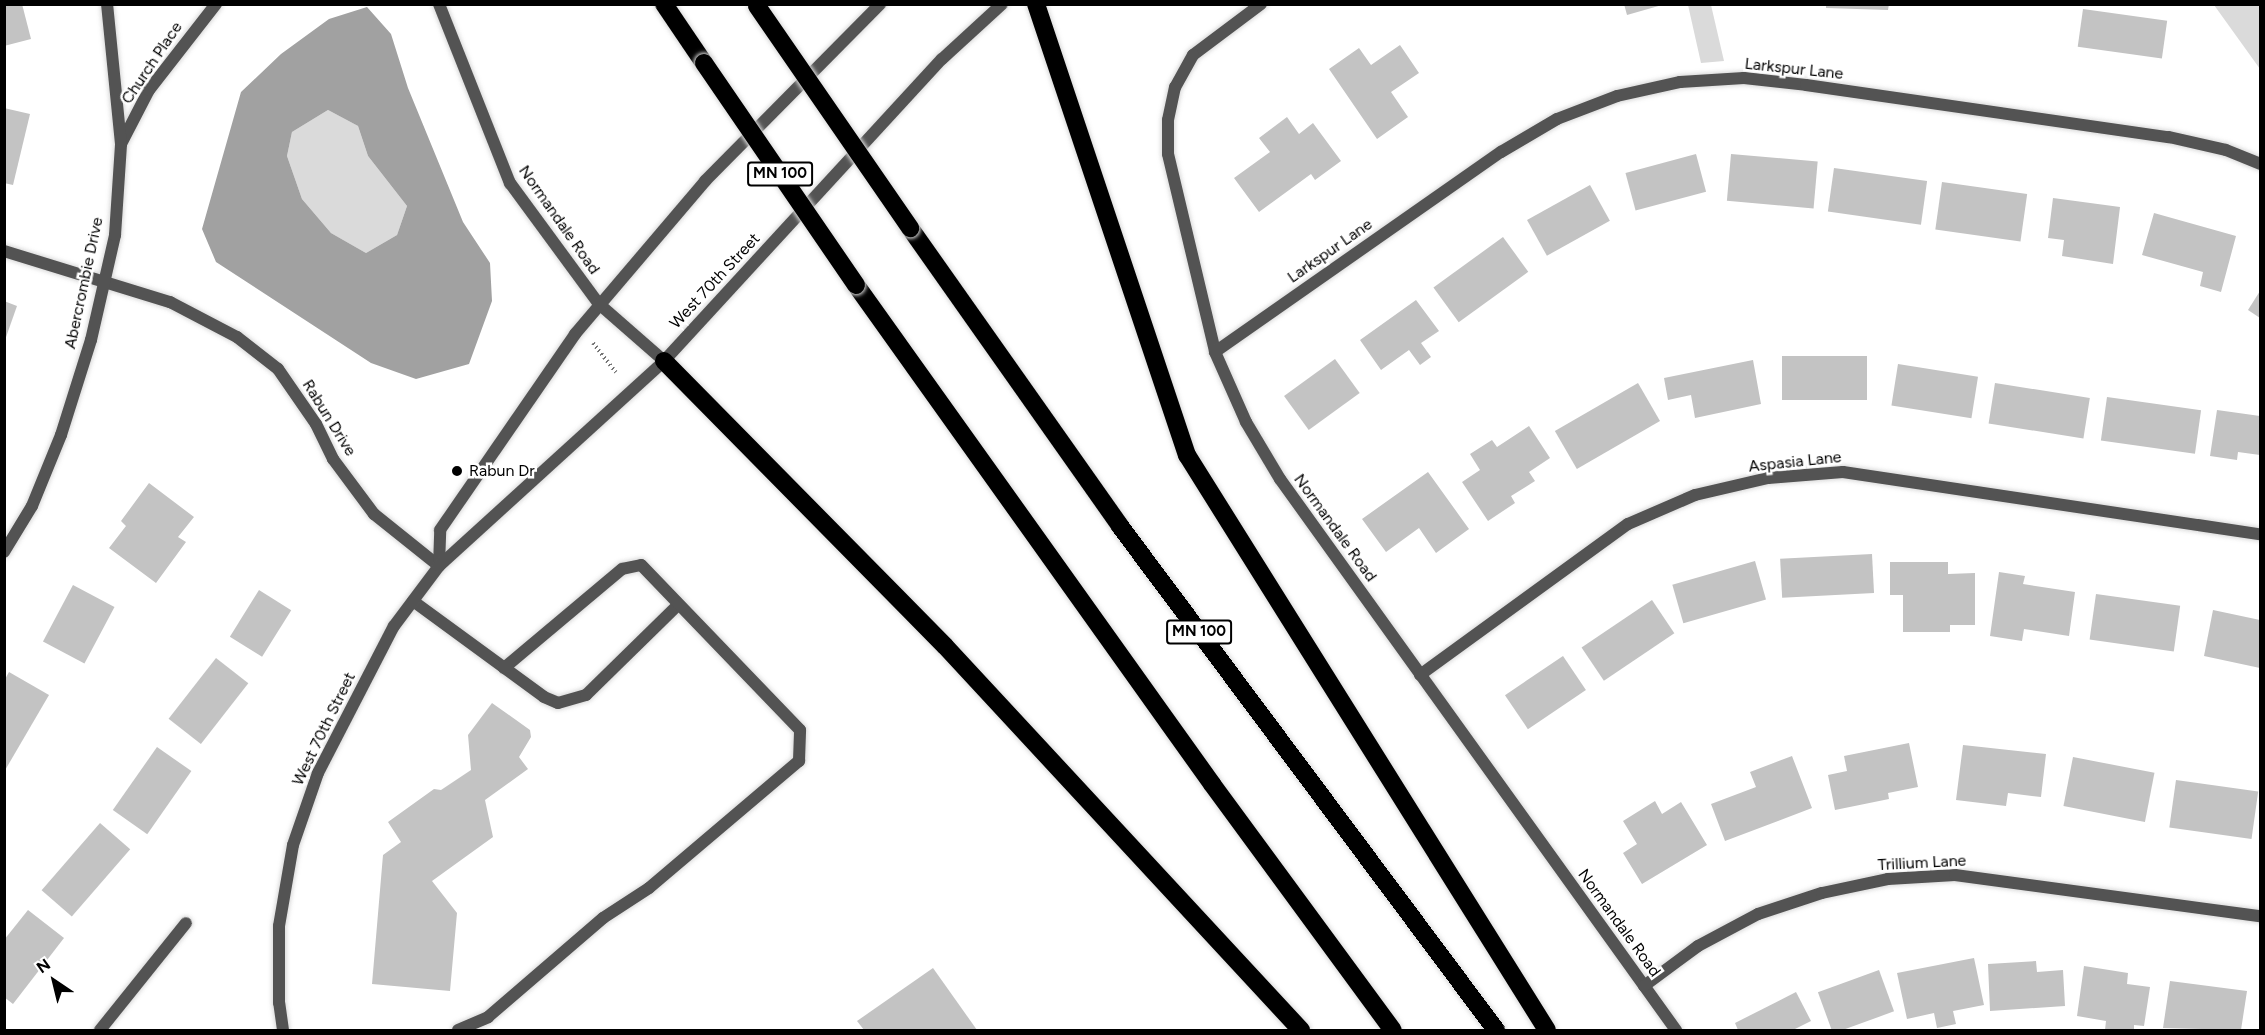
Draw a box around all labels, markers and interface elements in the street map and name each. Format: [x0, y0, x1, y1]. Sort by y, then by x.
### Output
street label: Church Place [118, 18, 186, 108]
street label: Larkspur Lane [1744, 54, 1844, 84]
street label: Normandale Road [514, 162, 604, 278]
road number: MN 100 [747, 162, 813, 186]
street label: Abercrombie Drive [61, 215, 107, 351]
street label: Larkspur Lane [1284, 215, 1376, 287]
street label: West 70th Street [666, 229, 764, 333]
street label: Rabun Drive [298, 376, 360, 460]
street label: Aspasia Lane [1748, 448, 1842, 476]
place label: Rabun Dr [469, 461, 535, 481]
marker: Rabun Dr [450, 464, 464, 478]
street label: Normandale Road [1290, 470, 1380, 586]
road number: MN 100 [1166, 620, 1232, 644]
street label: West 70th Street [288, 669, 360, 789]
street label: Trillium Lane [1877, 851, 1967, 875]
street label: Normandale Road [1574, 865, 1664, 981]
north arrow [24, 951, 84, 1011]
text: N [33, 955, 54, 977]

